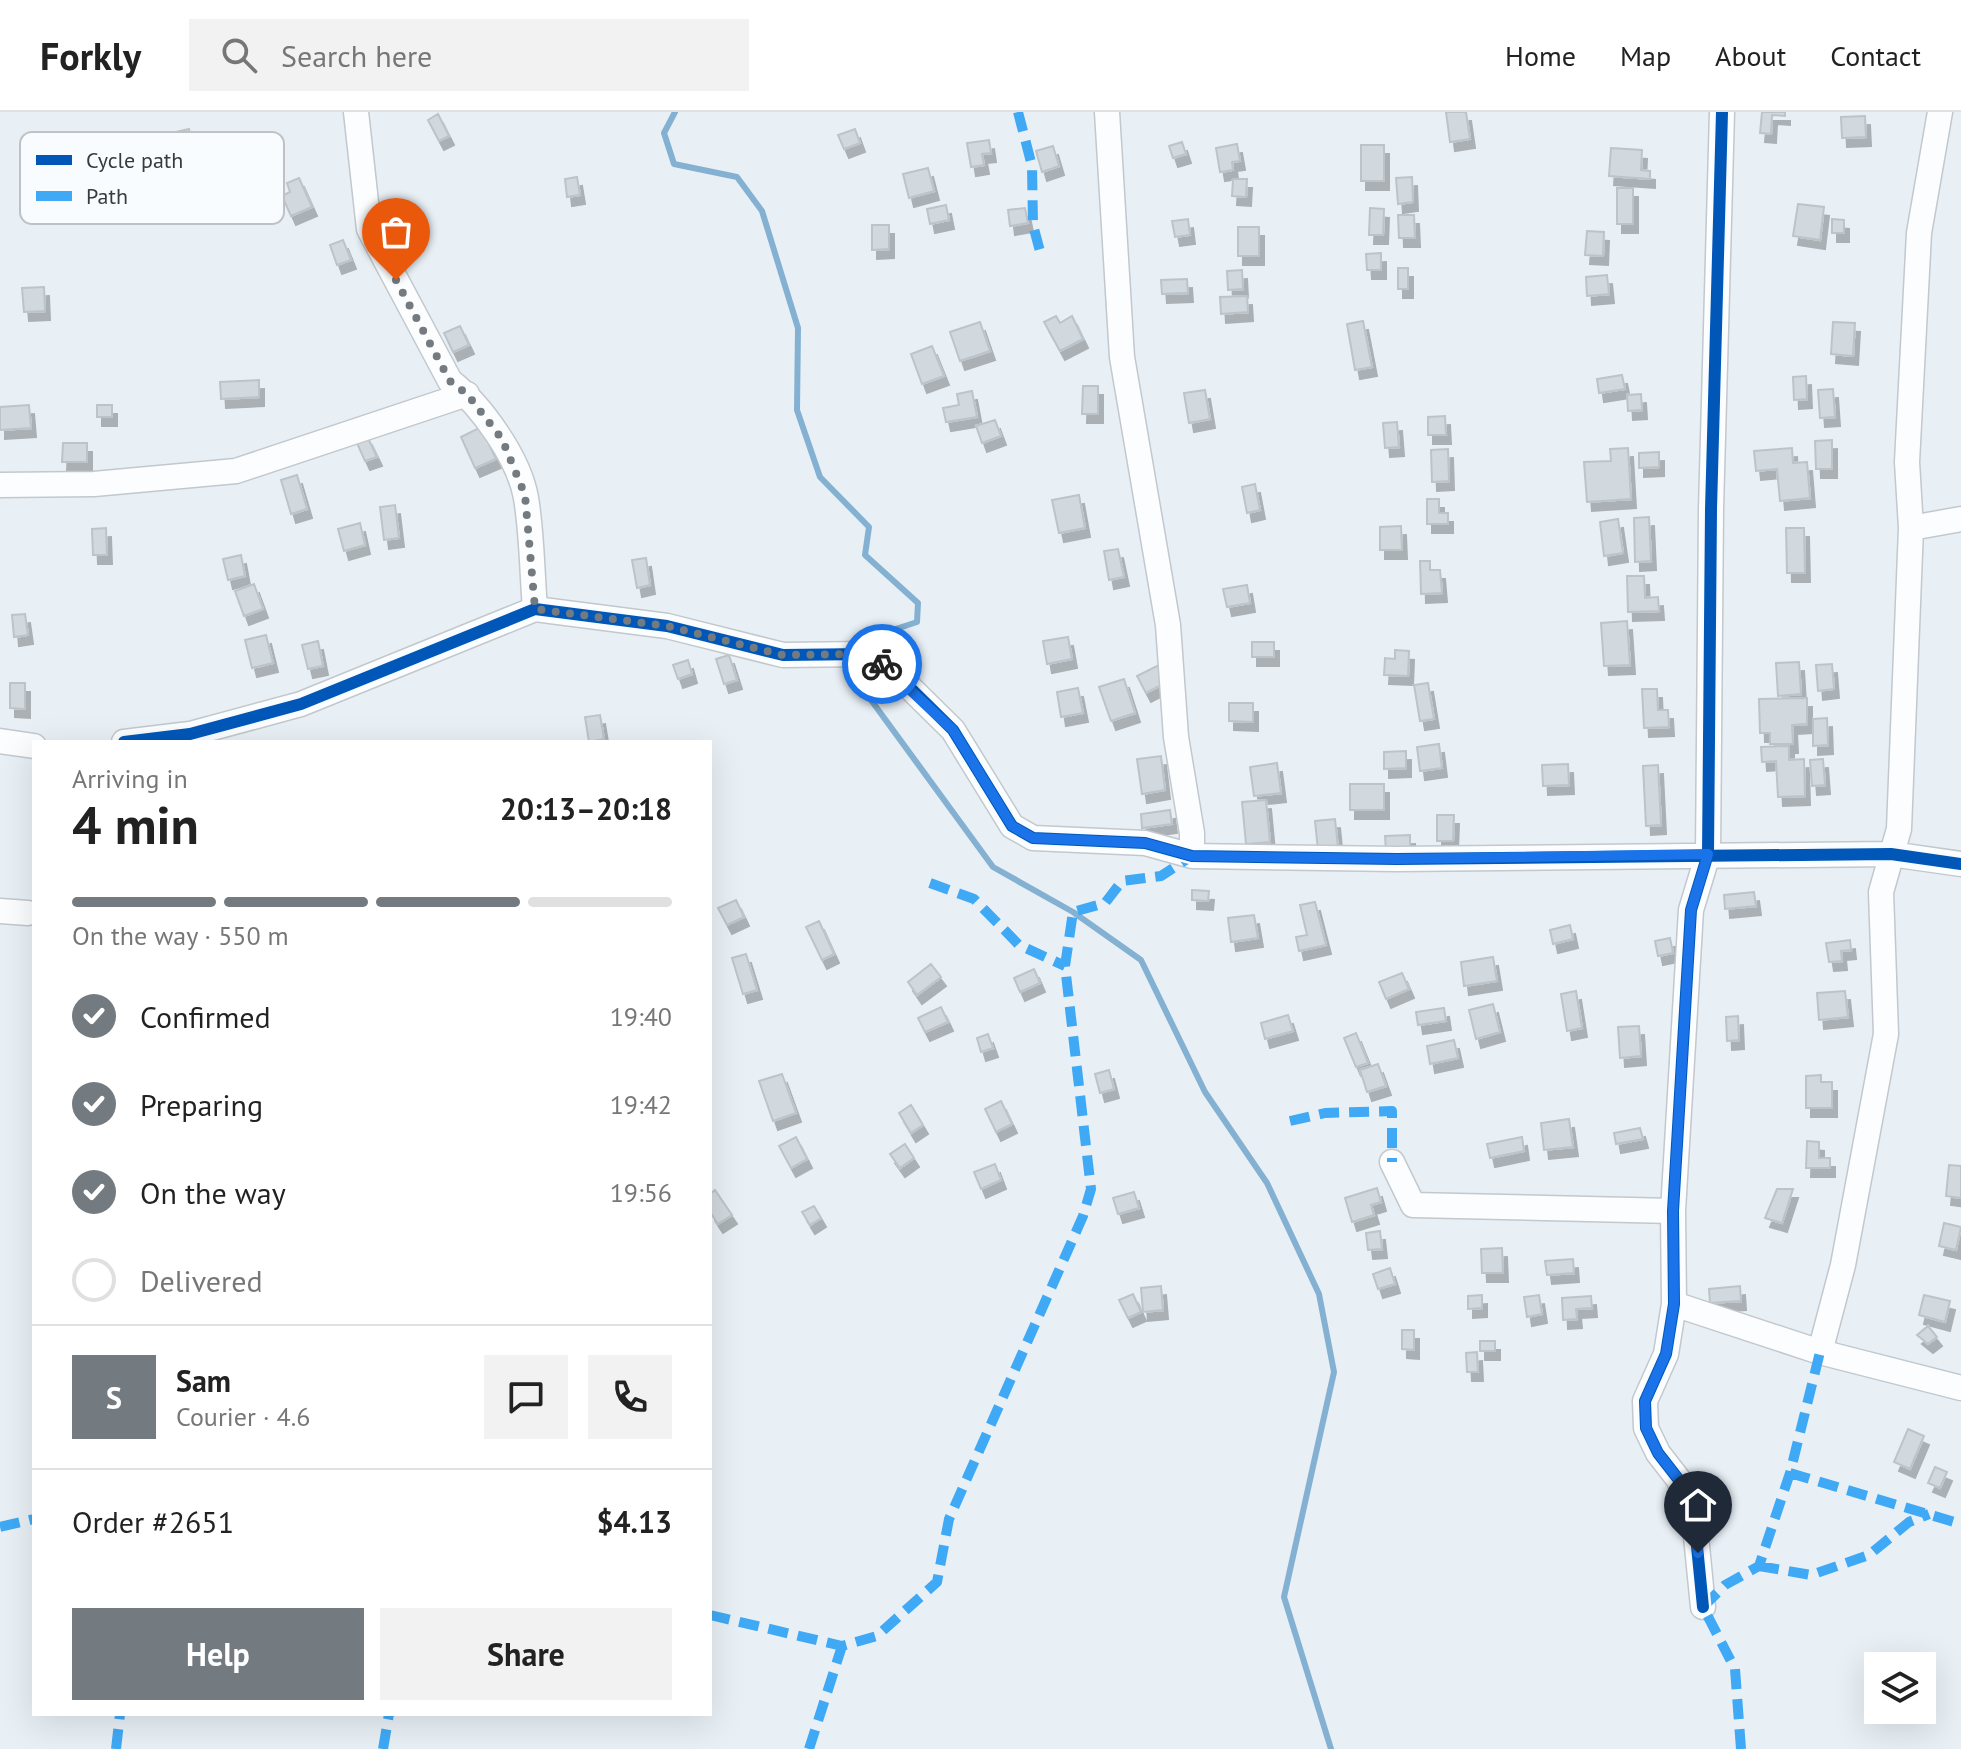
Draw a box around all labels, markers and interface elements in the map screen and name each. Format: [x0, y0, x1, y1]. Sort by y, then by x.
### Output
search box [189, 19, 749, 91]
text: Forkly [40, 31, 141, 80]
icon: search [217, 33, 261, 77]
text: Search here [281, 36, 432, 75]
text: Home [1505, 37, 1576, 74]
text: Map [1620, 37, 1671, 74]
text: About [1715, 37, 1786, 74]
text: Contact [1830, 37, 1921, 74]
legend [20, 132, 284, 224]
text: Cycle path [86, 146, 183, 174]
text: Path [86, 182, 128, 210]
pin [362, 198, 430, 280]
icon: bag [374, 210, 418, 254]
courier [842, 624, 922, 704]
icon: bike [860, 642, 904, 686]
text: Arriving in [72, 762, 188, 795]
text: 20:13–20:18 [500, 789, 672, 828]
text: 4 min [72, 791, 199, 858]
text: On the way · 550 m [72, 919, 289, 952]
icon: check [72, 994, 116, 1038]
text: Confirmed [140, 997, 271, 1036]
text: 19:40 [610, 1000, 672, 1033]
icon: check [72, 1082, 116, 1126]
text: Preparing [140, 1085, 263, 1124]
text: 19:42 [610, 1088, 672, 1121]
icon: check [72, 1170, 116, 1214]
text: On the way [140, 1173, 286, 1212]
text: 19:56 [610, 1176, 672, 1209]
text: Delivered [140, 1261, 263, 1300]
button: chat [484, 1355, 568, 1439]
button: phone [588, 1355, 672, 1439]
text: Sam [176, 1361, 231, 1400]
text: S [106, 1378, 122, 1417]
text: Courier · 4.6 [176, 1400, 310, 1433]
pin [1664, 1471, 1732, 1553]
icon: home [1676, 1483, 1720, 1527]
text: Order #2651 [72, 1502, 234, 1541]
text: $4.13 [597, 1502, 672, 1541]
button: Help [72, 1608, 364, 1700]
button: Share [380, 1608, 672, 1700]
map controls [1864, 1652, 1936, 1724]
button: layers [1864, 1652, 1936, 1724]

